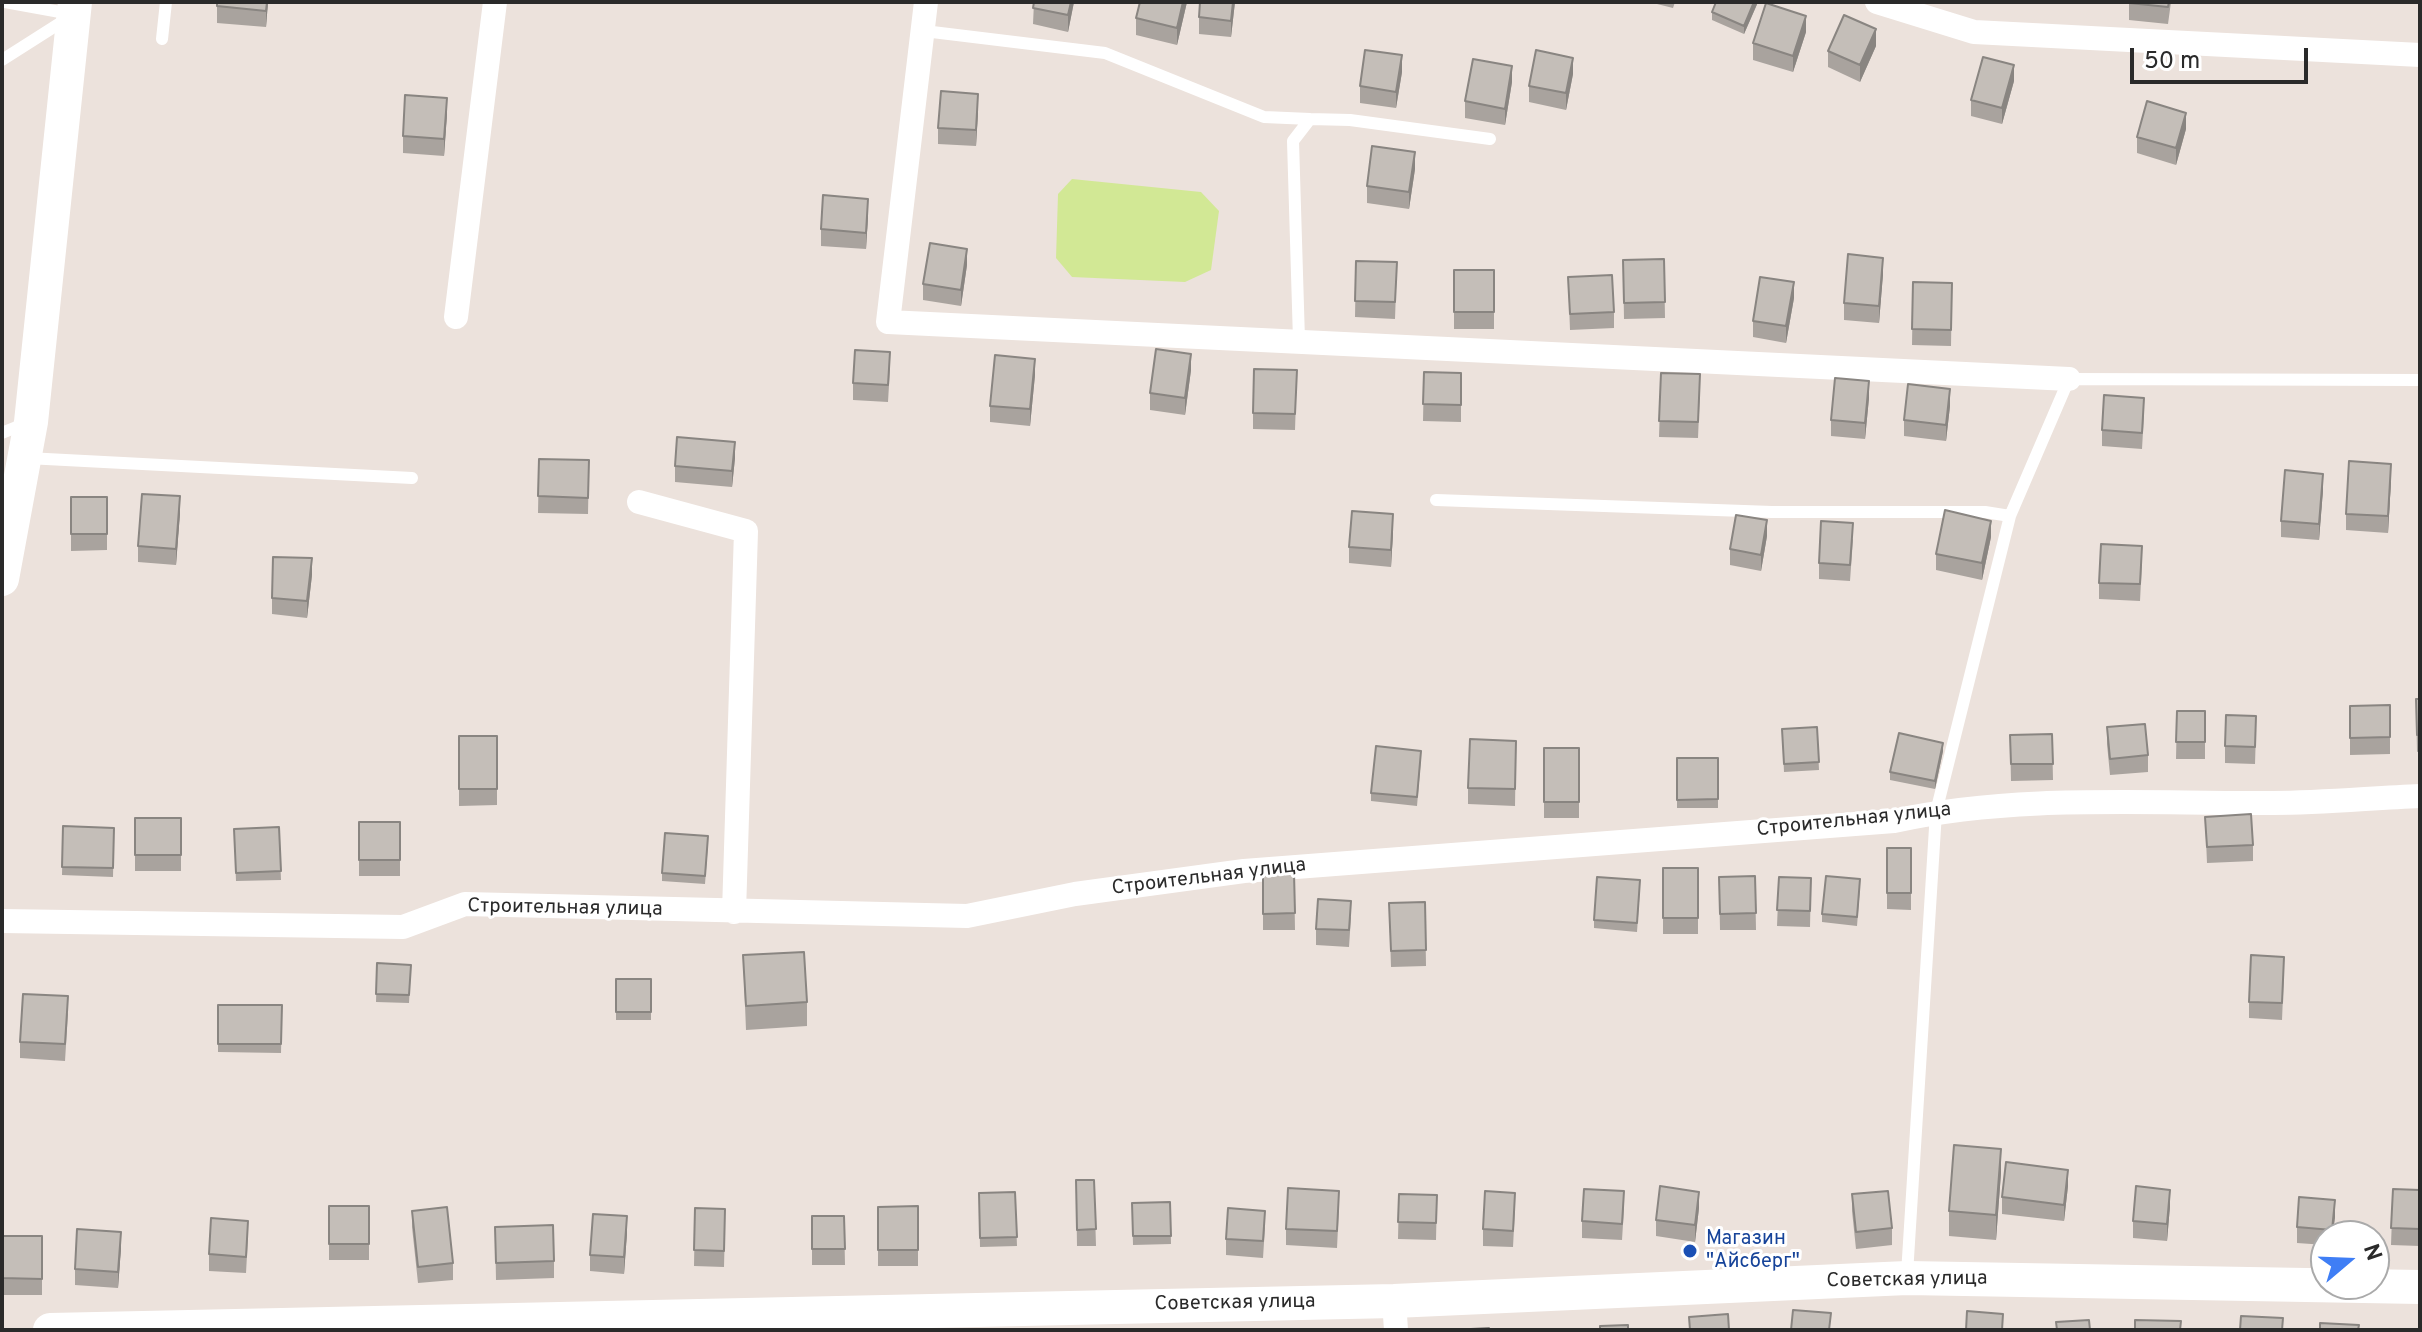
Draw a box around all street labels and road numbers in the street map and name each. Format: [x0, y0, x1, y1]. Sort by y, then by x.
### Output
street label: Строительная улица [1756, 799, 1952, 843]
street label: Строительная улица [1111, 854, 1307, 902]
street label: Строительная улица [467, 895, 663, 923]
street label: Советская улица [1826, 1268, 1988, 1294]
street label: Советская улица [1154, 1291, 1316, 1317]

